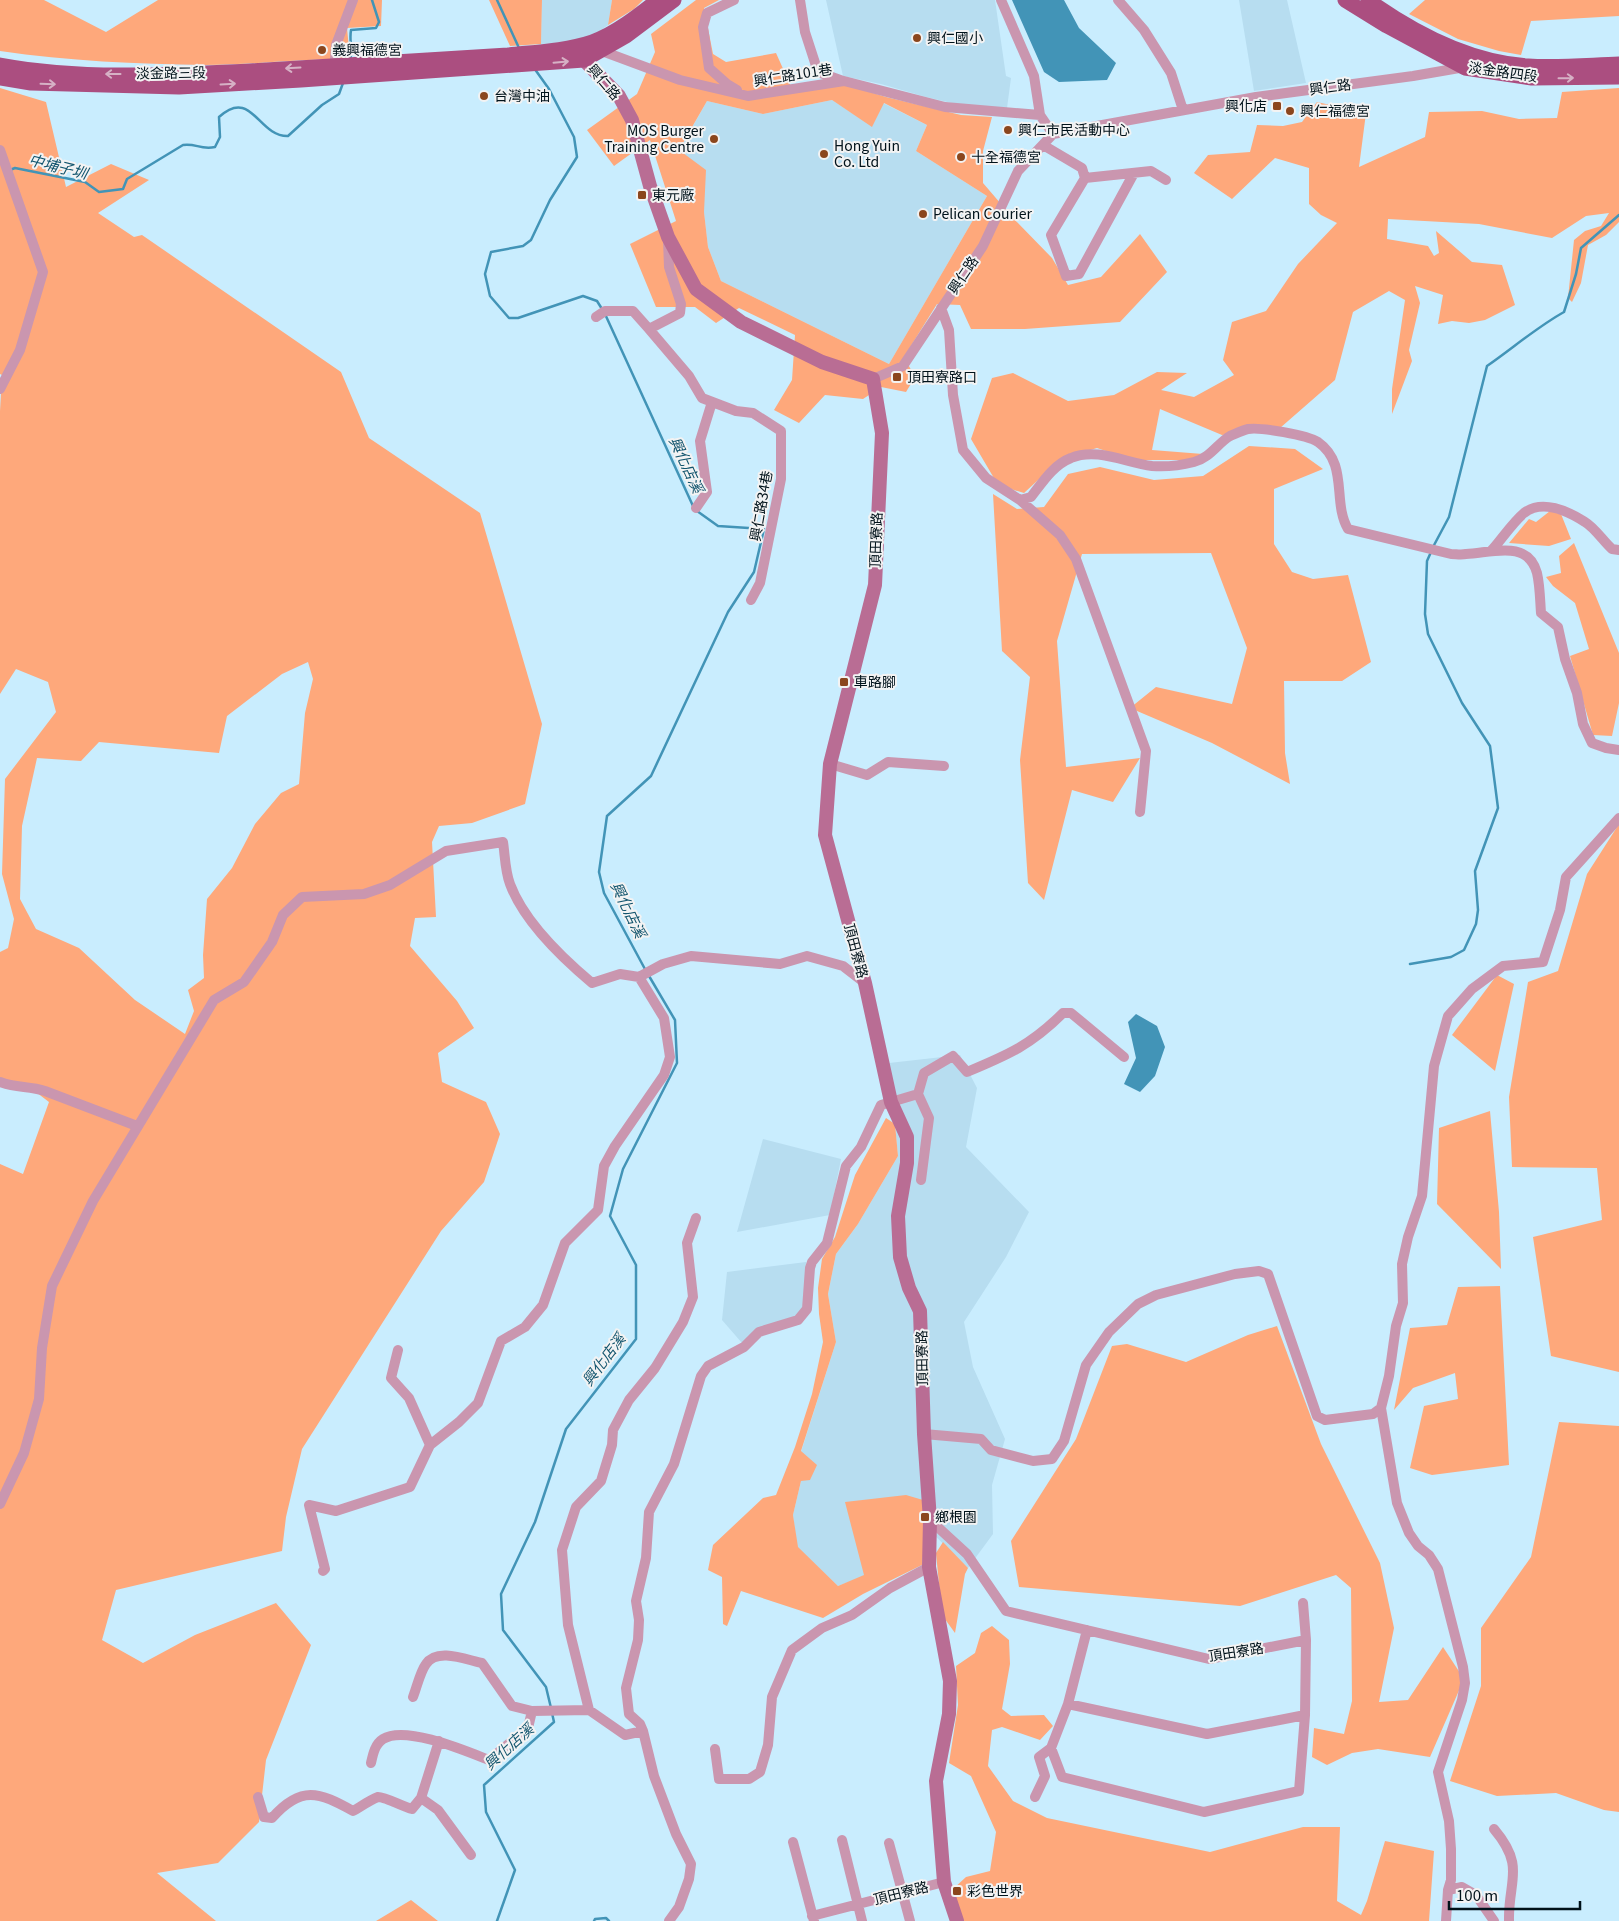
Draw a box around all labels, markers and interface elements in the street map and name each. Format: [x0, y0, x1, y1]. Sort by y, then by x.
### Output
place label: 興仁國小 [927, 27, 983, 47]
marker: 興仁國小 [911, 32, 923, 44]
place label: 義興福德宮 [332, 39, 402, 59]
marker: 義興福德宮 [316, 44, 328, 56]
street label: 淡金路四段 [1467, 56, 1539, 86]
one-way arrow [553, 57, 569, 66]
street label: 興仁路101巷 [752, 58, 834, 90]
street label: 興仁路 [583, 59, 626, 104]
street label: 淡金路三段 [136, 61, 206, 83]
one-way arrow [285, 64, 301, 73]
one-way arrow [105, 69, 122, 79]
street label: 興仁路 [1308, 73, 1352, 99]
one-way arrow [1557, 73, 1573, 83]
one-way arrow [40, 79, 56, 88]
one-way arrow [220, 80, 236, 89]
place label: 台灣中油 [494, 85, 550, 105]
marker: 台灣中油 [478, 90, 490, 102]
place label: 興化店 [1225, 95, 1267, 115]
marker: 興化店 [1271, 100, 1283, 112]
place label: 興仁福德宮 [1300, 100, 1370, 120]
marker: 興仁福德宮 [1284, 105, 1296, 117]
place label: 興仁市民活動中心 [1018, 119, 1130, 139]
place label: MOS Burger Training Centre [604, 120, 705, 156]
marker: 興仁市民活動中心 [1002, 124, 1014, 136]
marker: MOS Burger Training Centre [708, 133, 720, 145]
place label: Hong Yuin Co. Ltd [834, 135, 900, 171]
place label: 十全福德宮 [971, 146, 1041, 166]
water label: 中埔子圳 [27, 148, 92, 183]
marker: Hong Yuin Co. Ltd [818, 148, 830, 160]
marker: 十全福德宮 [955, 151, 967, 163]
place label: 東元廠 [652, 184, 694, 204]
marker: 東元廠 [636, 189, 648, 201]
place label: Pelican Courier [933, 203, 1032, 223]
marker: Pelican Courier [917, 208, 929, 220]
street label: 興仁路 [942, 251, 982, 297]
place label: 頂田寮路口 [907, 366, 977, 386]
marker: 頂田寮路口 [891, 371, 903, 383]
water label: 興化店溪 [665, 433, 710, 498]
street label: 興仁路34巷 [744, 469, 776, 543]
street label: 頂田寮路 [864, 512, 886, 568]
place label: 車路腳 [854, 671, 896, 691]
marker: 車路腳 [838, 676, 850, 688]
water label: 興化店溪 [607, 878, 653, 943]
street label: 頂田寮路 [840, 921, 874, 980]
water label: 興化店溪 [576, 1327, 630, 1389]
street label: 頂田寮路 [911, 1330, 931, 1386]
place label: 鄉根園 [935, 1506, 977, 1526]
marker: 鄉根園 [919, 1511, 931, 1523]
street label: 頂田寮路 [1207, 1637, 1265, 1665]
water label: 興化店溪 [479, 1717, 539, 1774]
street label: 頂田寮路 [871, 1876, 930, 1909]
scale bar [1449, 1878, 1580, 1910]
place label: 彩色世界 [967, 1880, 1023, 1900]
text: 100 m [1456, 1884, 1498, 1905]
marker: 彩色世界 [951, 1885, 963, 1897]

